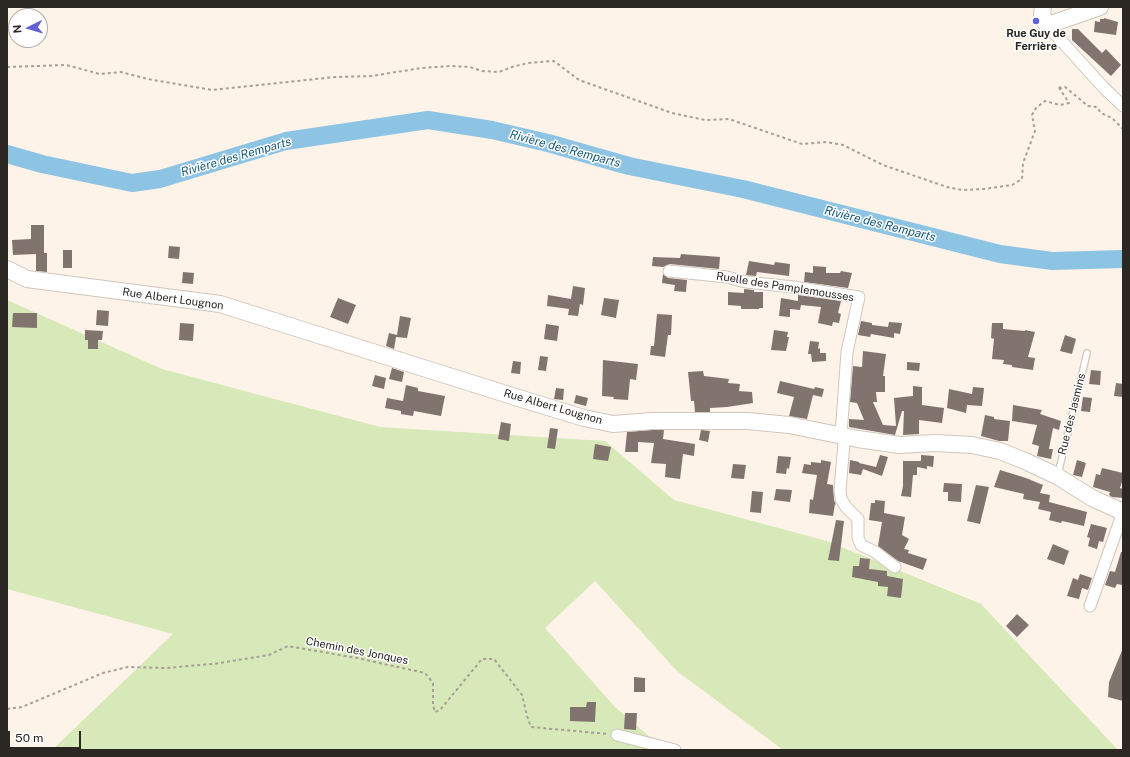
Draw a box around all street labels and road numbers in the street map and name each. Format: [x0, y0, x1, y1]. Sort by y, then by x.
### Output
street label: Ruelle des Pamplemousses [715, 270, 855, 304]
street label: Rue Albert Lougnon [122, 285, 224, 313]
street label: Rue des Jasmins [1055, 372, 1089, 456]
street label: Rue Albert Lougnon [502, 387, 604, 427]
street label: Chemin des Jonques [305, 635, 409, 667]

